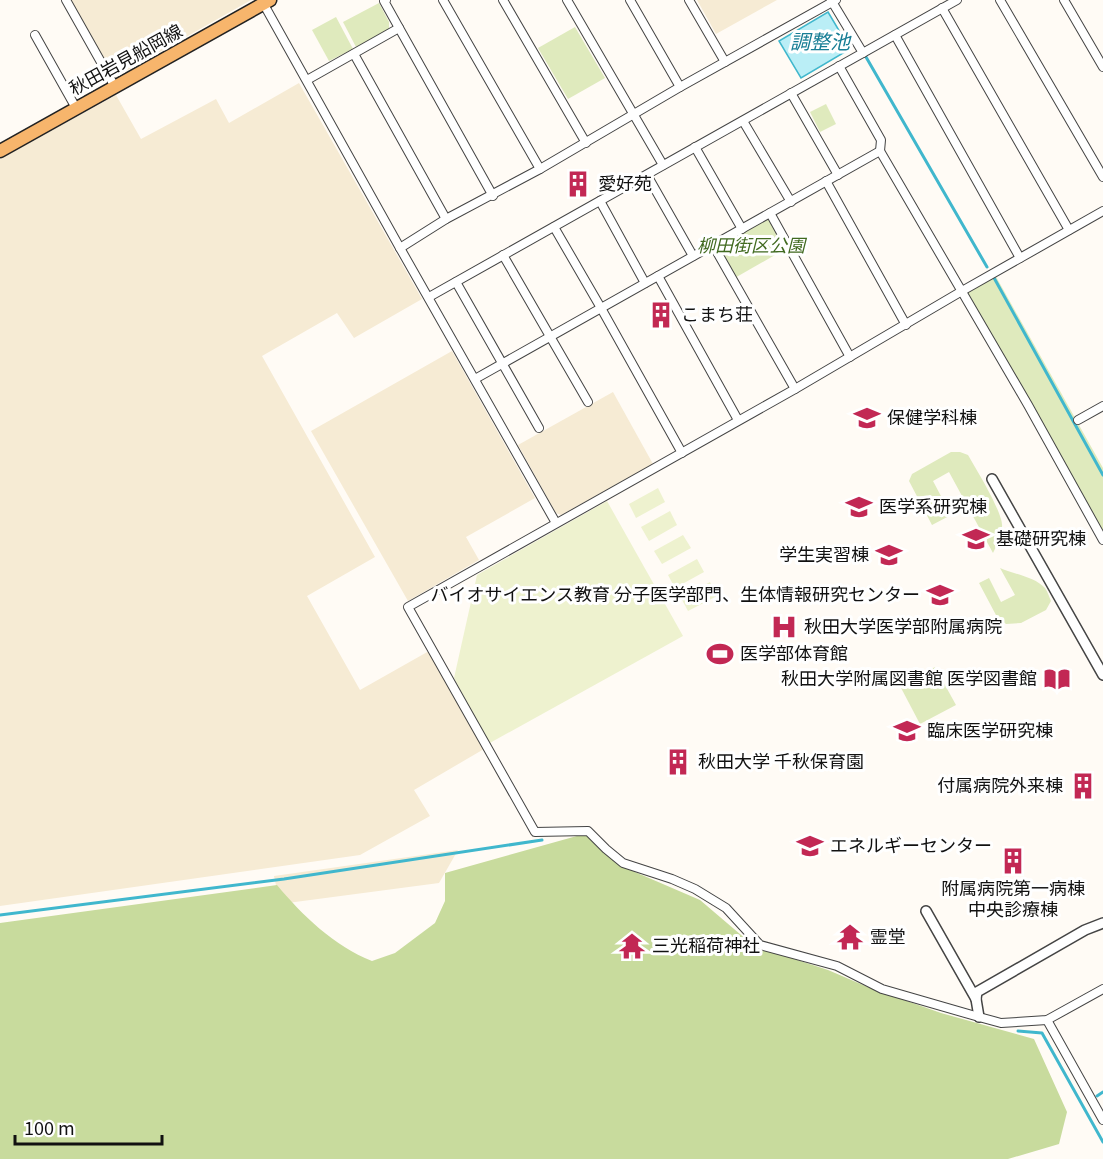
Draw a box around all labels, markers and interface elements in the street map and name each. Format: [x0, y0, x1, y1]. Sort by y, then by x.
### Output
street label: 秋田岩見船岡線 [64, 16, 186, 100]
water label: 調整池 [790, 26, 852, 55]
building icon: 愛好苑 [563, 169, 593, 199]
place label: 愛好苑 [598, 169, 652, 195]
park label: 柳田街区公園 [697, 231, 808, 257]
building icon: こまち荘 [646, 300, 676, 330]
place label: こまち荘 [681, 300, 753, 326]
school or university icon: 保健学科棟 [852, 403, 882, 433]
place label: 保健学科棟 [887, 403, 977, 429]
school or university icon: 医学系研究棟 [844, 492, 874, 522]
place label: 医学系研究棟 [879, 492, 987, 518]
school or university icon: 基礎研究棟 [961, 524, 991, 554]
place label: 基礎研究棟 [996, 524, 1086, 550]
place label: 学生実習棟 [779, 540, 869, 566]
school or university icon: 学生実習棟 [874, 540, 904, 570]
place label: バイオサイエンス教育 分子医学部門、生体情報研究センター [431, 580, 920, 606]
school or university icon: バイオサイエンス教育 分子医学部門、生体情報研究センター [925, 580, 955, 610]
hospital icon: 秋田大学医学部附属病院 [769, 612, 799, 642]
place label: 秋田大学医学部附属病院 [804, 612, 1002, 638]
sports icon: 医学部体育館 [705, 639, 735, 669]
place label: 医学部体育館 [740, 639, 848, 665]
place label: 秋田大学附属図書館 医学図書館 [781, 664, 1037, 690]
library icon: 秋田大学附属図書館 医学図書館 [1042, 664, 1072, 694]
school or university icon: 臨床医学研究棟 [892, 716, 922, 746]
place label: 臨床医学研究棟 [927, 716, 1053, 742]
building icon: 秋田大学 千秋保育園 [663, 747, 693, 777]
place label: 秋田大学 千秋保育園 [698, 747, 864, 773]
place label: 付属病院外来棟 [937, 771, 1063, 797]
building icon: 付属病院外来棟 [1068, 771, 1098, 801]
school or university icon: エネルギーセンター [795, 831, 825, 861]
place label: エネルギーセンター [830, 831, 992, 857]
building icon: 附属病院第一病棟 中央診療棟 [998, 846, 1028, 876]
place label: 附属病院第一病棟 中央診療棟 [941, 874, 1085, 921]
temple icon: 霊堂 [835, 922, 865, 952]
place label: 霊堂 [870, 922, 906, 948]
temple icon: 三光稲荷神社 [617, 931, 647, 961]
place label: 三光稲荷神社 [652, 931, 760, 957]
scale bar [15, 1108, 162, 1146]
text: 100 m [24, 1114, 75, 1140]

